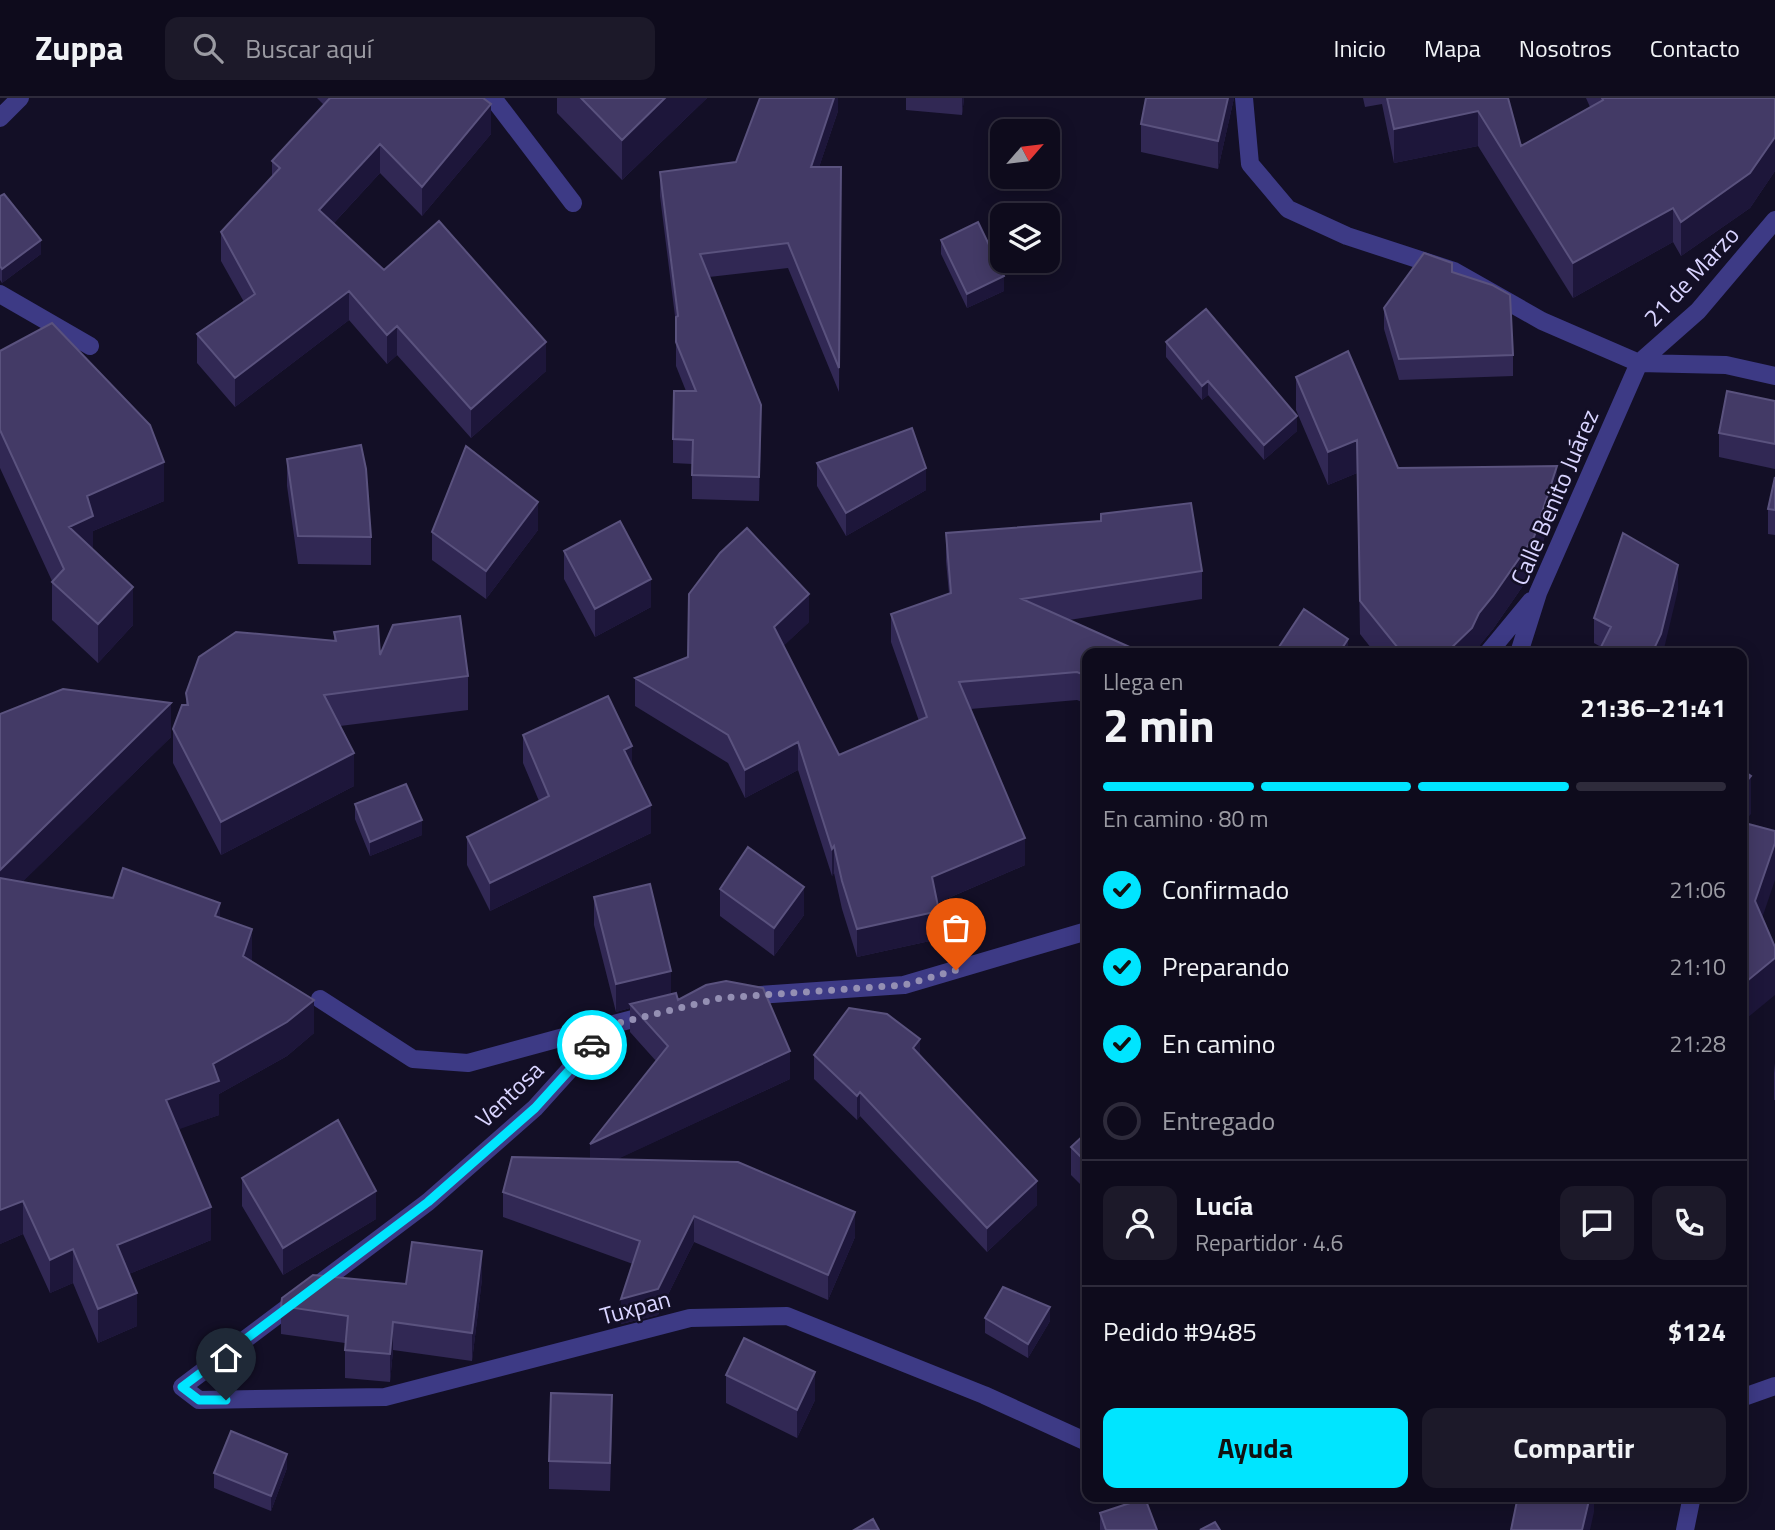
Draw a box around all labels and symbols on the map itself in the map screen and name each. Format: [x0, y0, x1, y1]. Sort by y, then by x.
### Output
north arrow [990, 119, 1060, 189]
street label: 21 de Marzo [1635, 218, 1747, 334]
street label: Calle Benito Juárez [1501, 404, 1607, 590]
pin [926, 898, 986, 970]
courier [557, 1010, 627, 1080]
street label: Ventosa [467, 1052, 551, 1136]
street label: Tuxpan [596, 1280, 674, 1334]
pin [196, 1328, 256, 1400]

